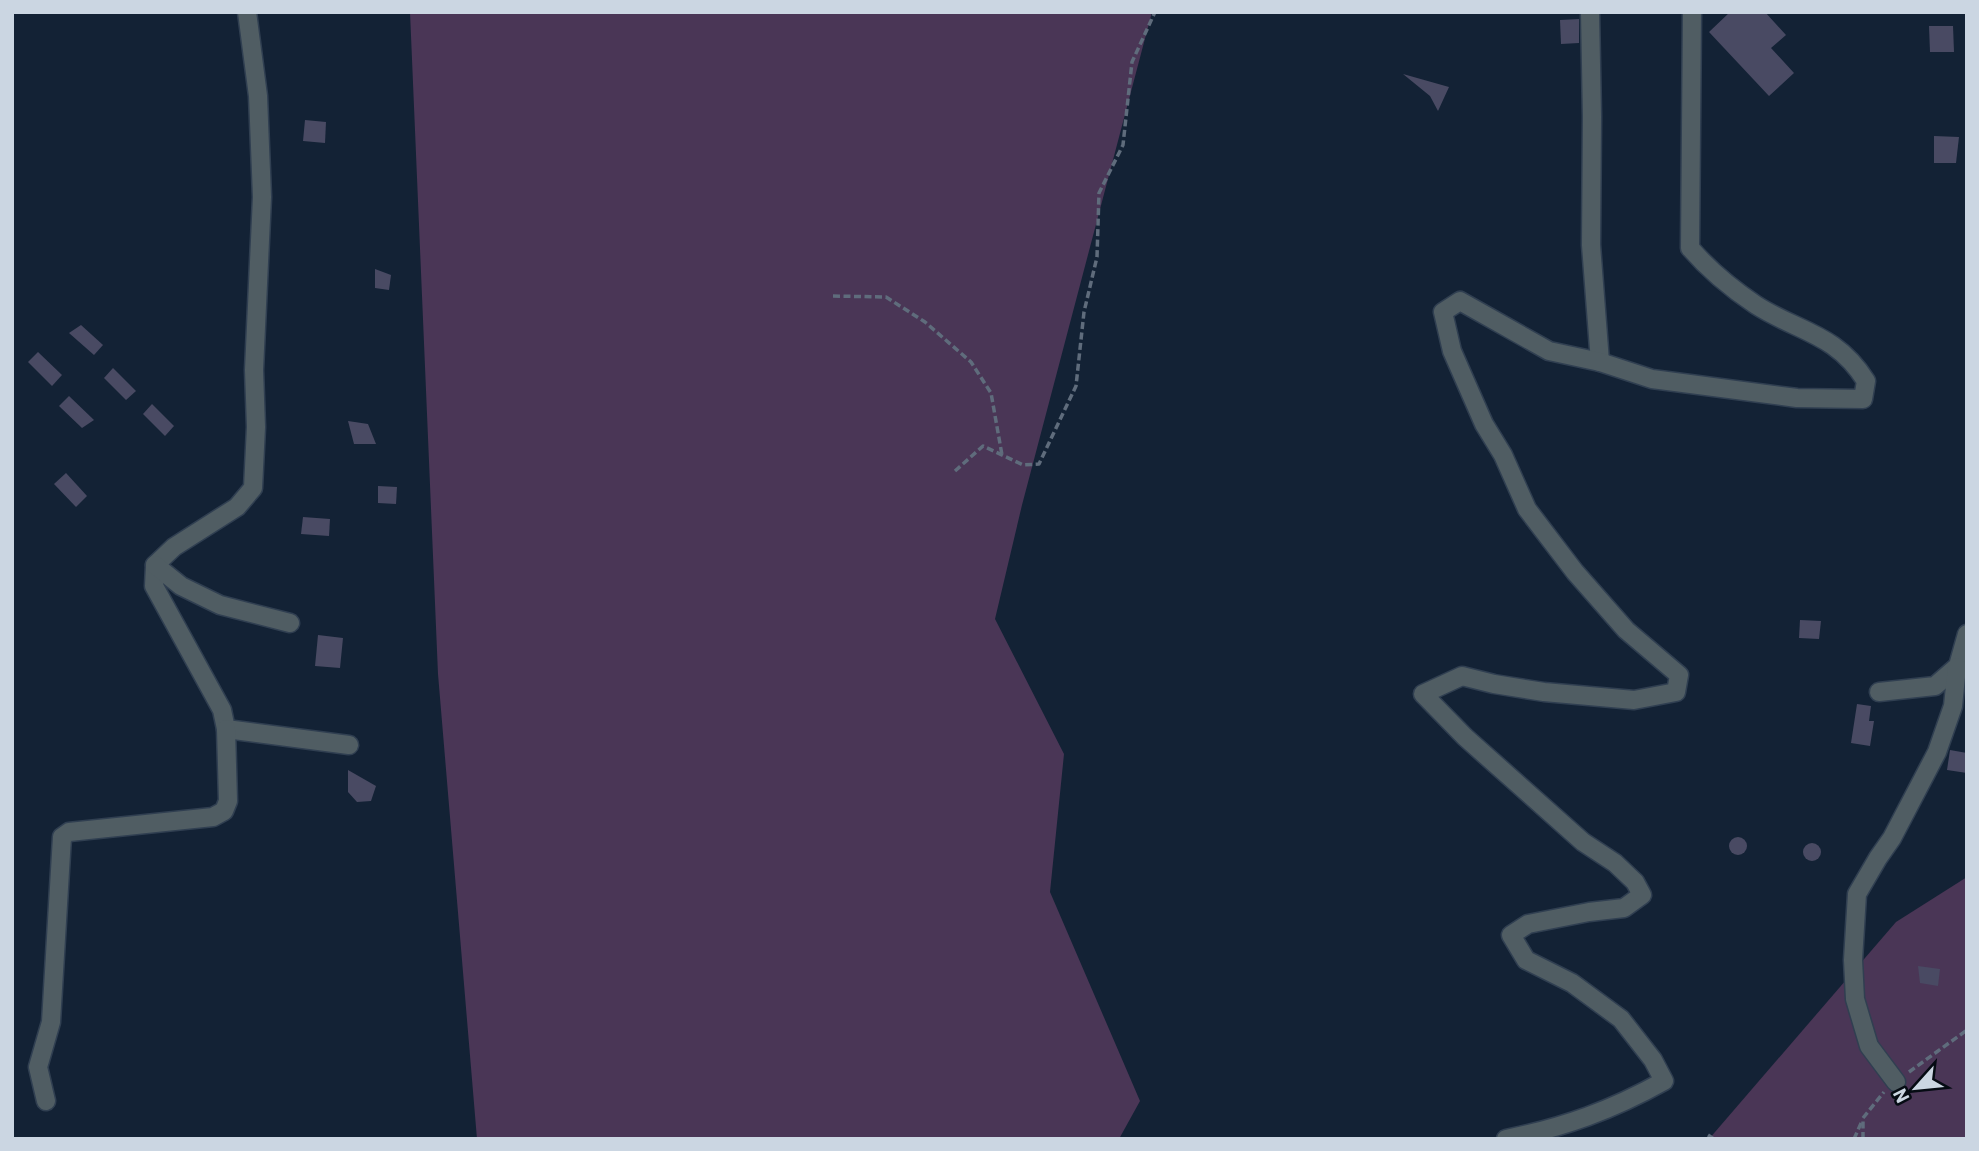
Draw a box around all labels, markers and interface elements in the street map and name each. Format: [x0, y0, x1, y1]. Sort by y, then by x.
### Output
north arrow [1881, 1053, 1951, 1123]
text: N [1887, 1085, 1914, 1107]

